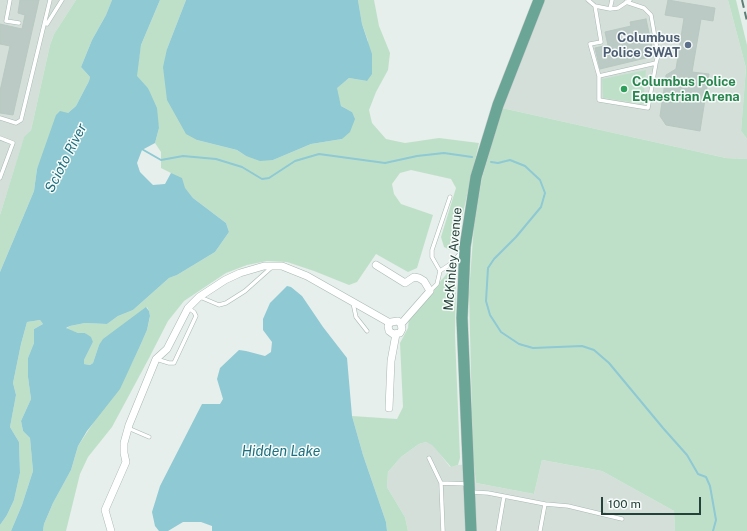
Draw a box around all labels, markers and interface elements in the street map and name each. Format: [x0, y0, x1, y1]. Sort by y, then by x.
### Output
place label: Columbus Police SWAT [603, 30, 680, 61]
marker: Columbus Police SWAT [683, 40, 693, 50]
place label: Columbus Police Equestrian Arena [632, 74, 740, 105]
marker: Columbus Police Equestrian Arena [619, 84, 629, 94]
water label: Scioto River [41, 121, 91, 195]
street label: McKinley Avenue [441, 207, 465, 311]
water label: Hidden Lake [242, 444, 320, 460]
scale bar [603, 489, 703, 515]
text: 100 m [608, 497, 641, 511]

